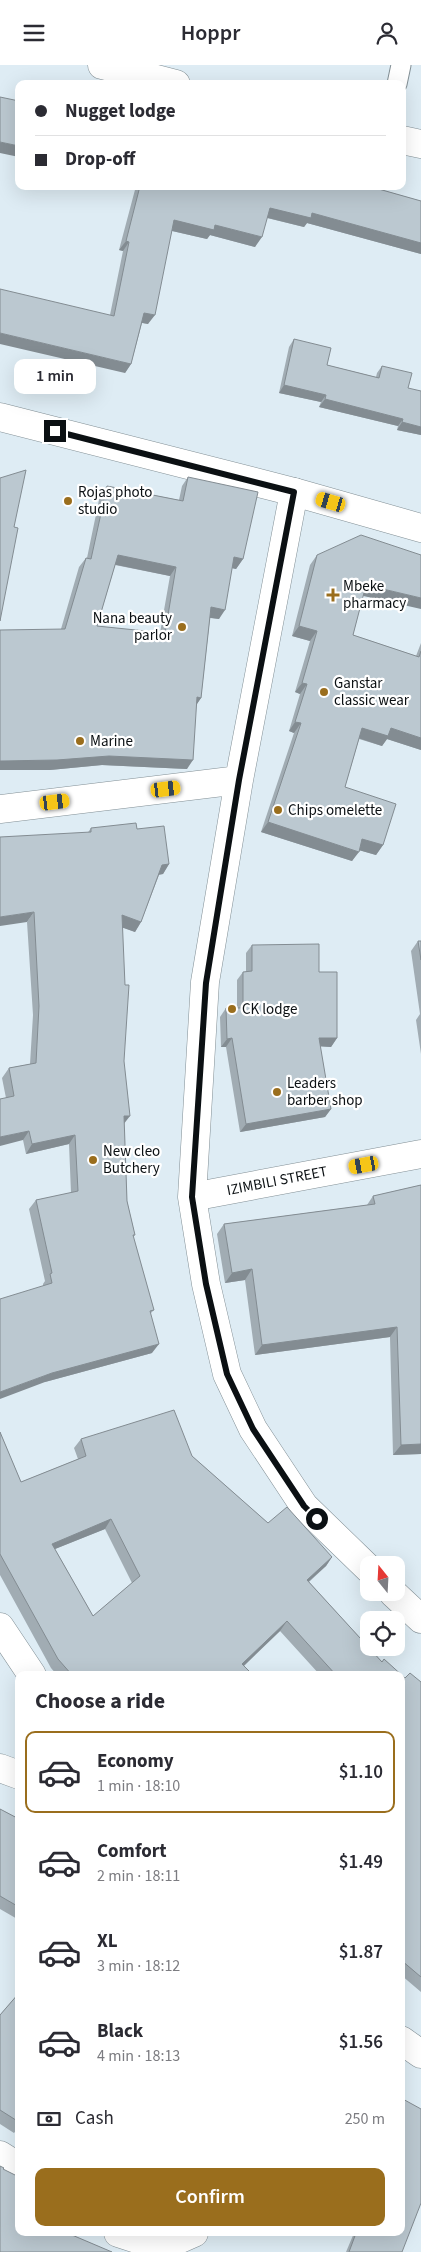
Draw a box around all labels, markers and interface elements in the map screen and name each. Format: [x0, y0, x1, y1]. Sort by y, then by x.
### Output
text: Hoppr [181, 17, 240, 49]
icon: menu [20, 19, 48, 47]
icon: person [373, 19, 401, 47]
text: Nugget lodge [65, 98, 176, 125]
text: Drop-off [65, 146, 135, 173]
callout: 1 min [14, 359, 96, 393]
text: 1 min [36, 365, 74, 387]
route end [44, 420, 66, 442]
place label: Rojas photo studio [78, 482, 152, 520]
car [314, 491, 347, 513]
marker: Rojas photo studio [62, 495, 74, 507]
place label: Mbeke pharmacy [343, 576, 406, 614]
marker: Mbeke pharmacy [327, 589, 339, 601]
place label: Nana beauty parlor [93, 608, 173, 646]
marker: Nana beauty parlor [176, 621, 188, 633]
place label: Ganstar classic wear [334, 673, 410, 711]
marker: Ganstar classic wear [318, 686, 330, 698]
place label: Marine [90, 731, 133, 752]
marker: Marine [74, 735, 86, 747]
car [150, 780, 181, 798]
car [39, 793, 70, 811]
place label: Chips omelette [288, 800, 382, 821]
marker: Chips omelette [272, 804, 284, 816]
place label: CK lodge [242, 999, 297, 1020]
marker: CK lodge [226, 1003, 238, 1015]
place label: Leaders barber shop [287, 1073, 363, 1111]
marker: Leaders barber shop [271, 1086, 283, 1098]
place label: New cleo Butchery [103, 1141, 160, 1179]
marker: New cleo Butchery [87, 1154, 99, 1166]
car [347, 1155, 380, 1175]
street label: IZIMBILI STREET [225, 1161, 329, 1201]
route start [306, 1508, 328, 1530]
north arrow [360, 1556, 405, 1601]
map controls [360, 1556, 405, 1656]
button: locate [360, 1611, 405, 1656]
text: Choose a ride [35, 1685, 165, 1717]
text: Economy [97, 1748, 174, 1775]
icon: car [37, 1750, 82, 1795]
text: $1.10 [339, 1759, 383, 1786]
text: 1 min · 18:10 [97, 1775, 180, 1797]
text: Comfort [97, 1838, 167, 1865]
icon: car [37, 1840, 82, 1885]
text: $1.49 [339, 1849, 383, 1876]
text: 2 min · 18:11 [97, 1865, 180, 1887]
text: XL [97, 1928, 118, 1955]
icon: car [37, 1930, 82, 1975]
text: $1.87 [339, 1939, 383, 1966]
text: 3 min · 18:12 [97, 1955, 180, 1977]
text: Black [97, 2018, 143, 2045]
icon: car [37, 2020, 82, 2065]
text: $1.56 [339, 2029, 383, 2056]
text: 4 min · 18:13 [97, 2045, 180, 2067]
icon: cash [35, 2105, 63, 2133]
text: Cash [75, 2105, 114, 2132]
text: 250 m [345, 2108, 385, 2130]
button: Confirm [35, 2168, 385, 2226]

